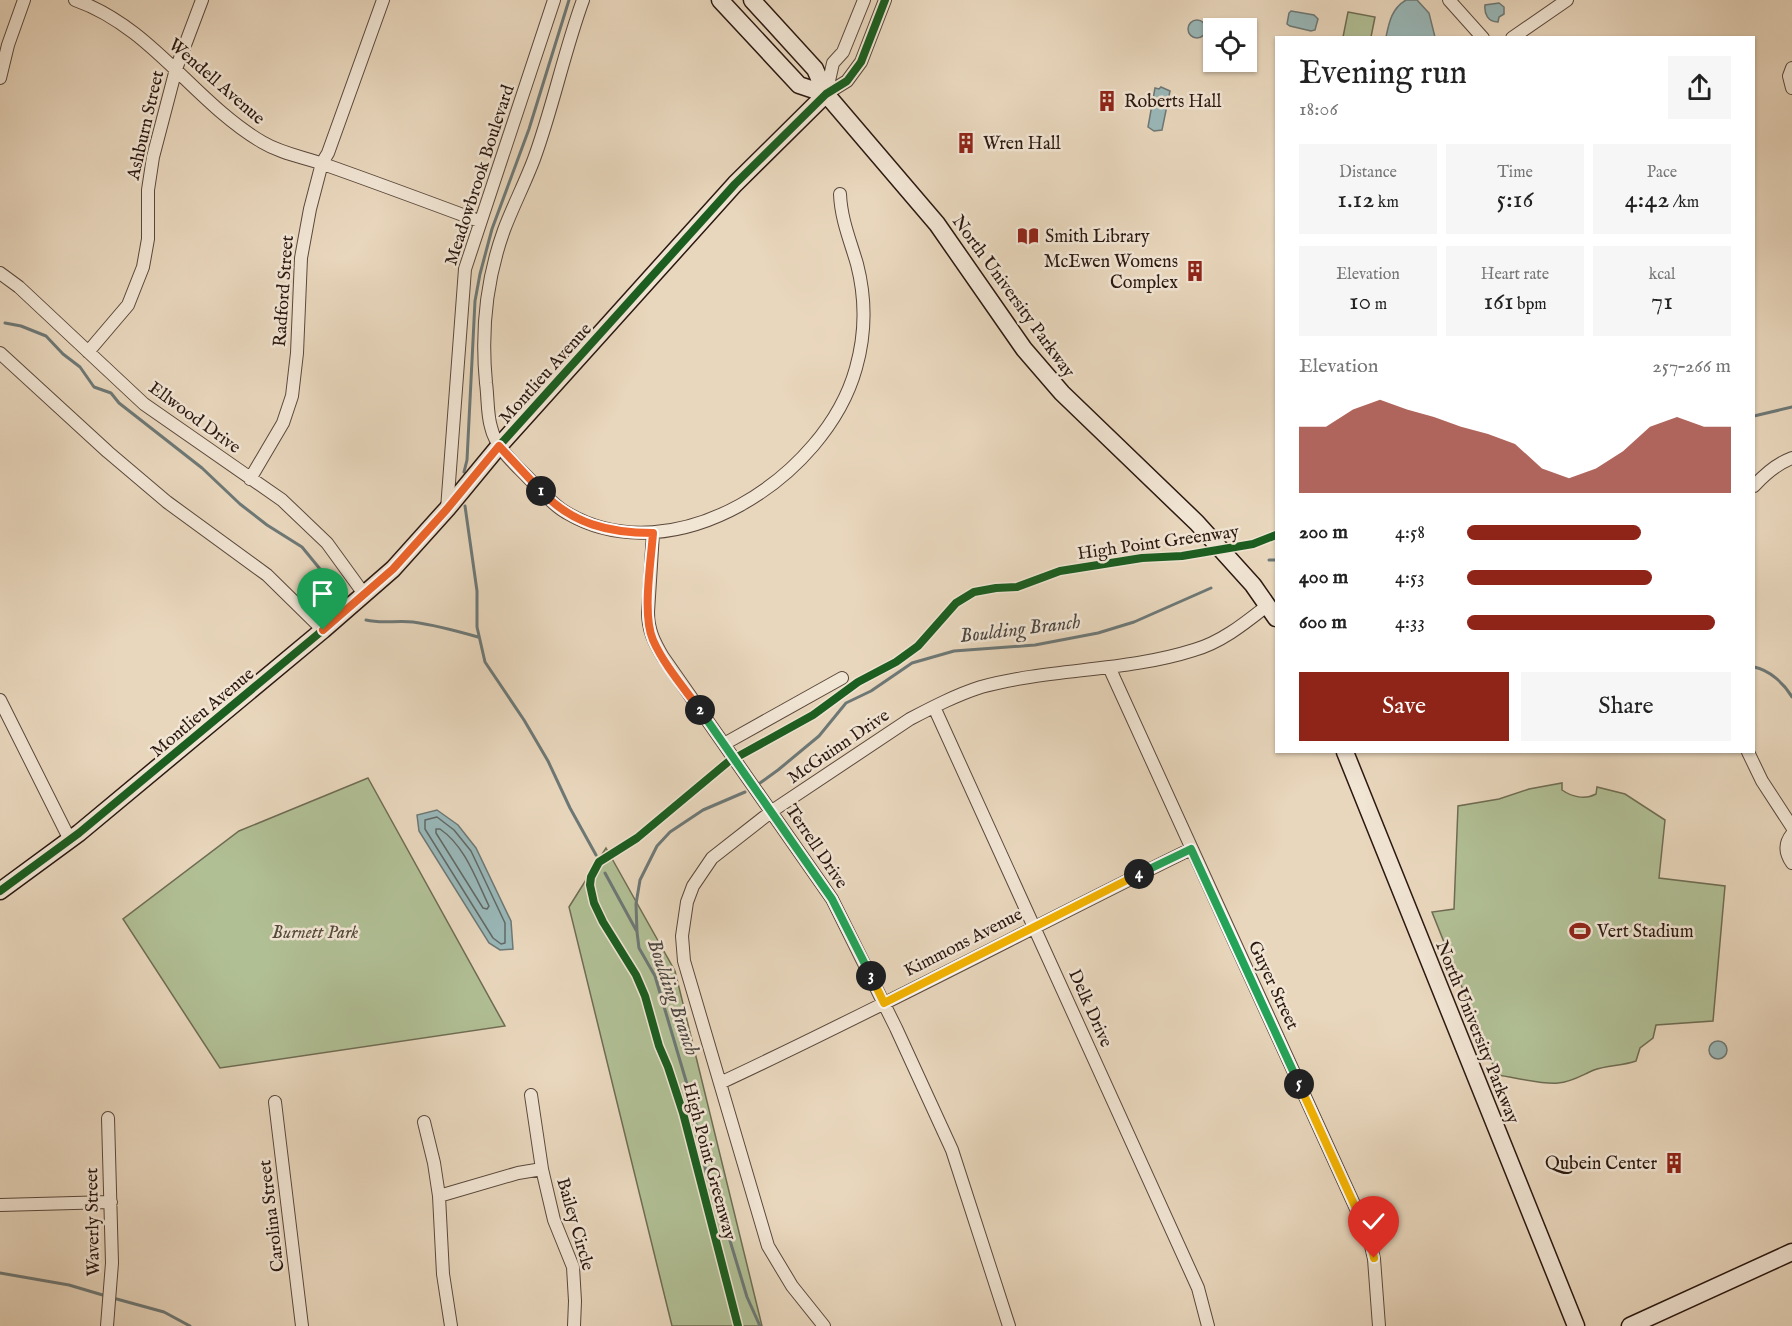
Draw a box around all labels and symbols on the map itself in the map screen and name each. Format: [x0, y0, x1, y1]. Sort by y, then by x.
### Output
street label: Wendell Avenue [163, 34, 269, 130]
street label: Ashburn Street [122, 68, 170, 183]
street label: Meadowbrook Boulevard [440, 82, 521, 269]
building icon: Roberts Hall [1095, 89, 1119, 113]
place label: Roberts Hall [1124, 91, 1221, 114]
building icon: Wren Hall [954, 131, 978, 155]
place label: Wren Hall [983, 133, 1061, 156]
street label: North University Parkway [946, 211, 1080, 383]
library icon: Smith Library [1016, 224, 1040, 248]
place label: Smith Library [1045, 226, 1150, 249]
street label: Radford Street [269, 234, 300, 348]
place label: McEwen Womens Complex [1044, 251, 1178, 295]
building icon: McEwen Womens Complex [1183, 259, 1207, 283]
street label: Montlieu Avenue [495, 319, 598, 429]
street label: Ellwood Drive [143, 377, 245, 459]
pin: 1 [526, 476, 556, 506]
street label: High Point Greenway [1076, 521, 1241, 566]
pin [297, 568, 348, 630]
water label: Boulding Branch [958, 610, 1083, 650]
street label: Montlieu Avenue [146, 663, 259, 763]
pin: 2 [685, 695, 715, 725]
street label: McGuinn Drive [783, 705, 894, 790]
street label: Terrell Drive [779, 800, 852, 893]
pin: 4 [1124, 859, 1154, 889]
street label: Kimmons Avenue [901, 904, 1027, 983]
sports icon: Vert Stadium [1568, 919, 1592, 943]
place label: Vert Stadium [1596, 921, 1694, 944]
park label: Burnett Park [272, 922, 358, 945]
water label: Boulding Branch [640, 936, 704, 1060]
street label: Guyer Street [1242, 937, 1303, 1034]
street label: North University Parkway [1429, 938, 1524, 1128]
pin: 3 [856, 961, 886, 991]
street label: Delk Drive [1062, 966, 1117, 1051]
pin: 5 [1284, 1069, 1314, 1099]
street label: High Point Greenway [676, 1080, 741, 1243]
building icon: Qubein Center [1662, 1151, 1686, 1175]
place label: Qubein Center [1545, 1153, 1657, 1176]
street label: Carolina Street [254, 1159, 291, 1273]
street label: Waverly Street [81, 1167, 106, 1276]
street label: Bailey Circle [550, 1175, 599, 1273]
pin [1348, 1196, 1399, 1258]

